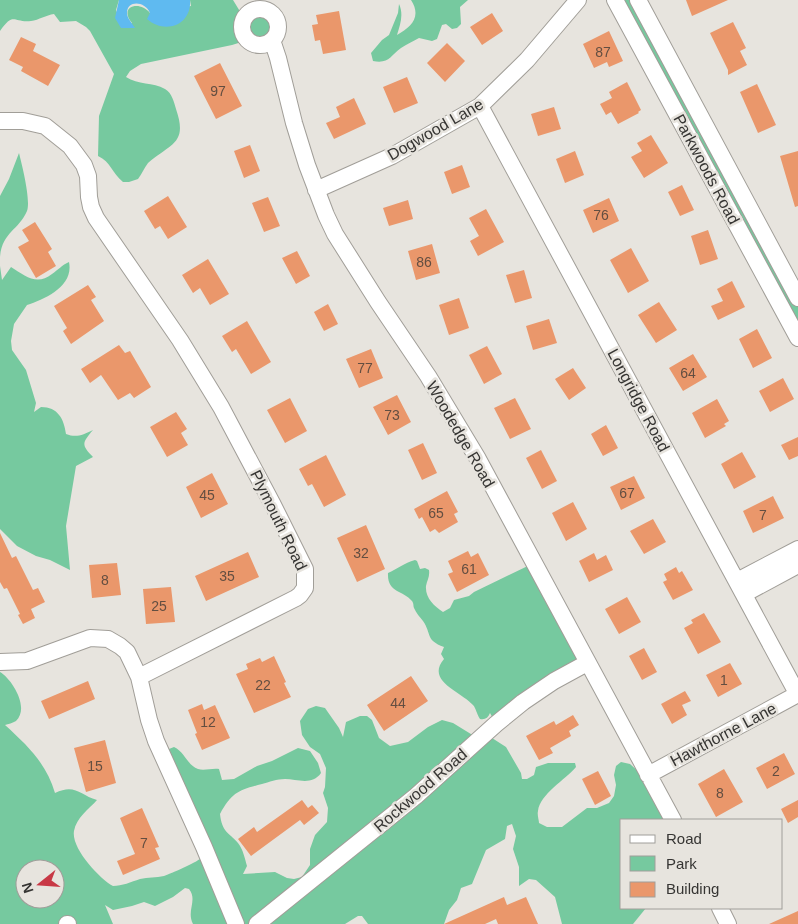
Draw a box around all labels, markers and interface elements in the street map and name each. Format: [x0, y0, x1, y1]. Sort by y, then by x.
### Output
house number: 87 [595, 44, 611, 60]
house number: 97 [210, 83, 226, 99]
street label: Dogwood Lane [384, 95, 486, 164]
street label: Parkwoods Road [670, 111, 743, 227]
house number: 76 [593, 207, 609, 223]
house number: 86 [416, 254, 432, 270]
street label: Longridge Road [604, 346, 673, 454]
house number: 77 [357, 360, 373, 376]
house number: 64 [680, 365, 696, 381]
street label: Woodedge Road [423, 378, 498, 490]
house number: 73 [384, 407, 400, 423]
street label: Plymouth Road [247, 467, 310, 573]
house number: 67 [619, 485, 635, 501]
house number: 45 [199, 487, 215, 503]
house number: 65 [428, 505, 444, 521]
house number: 7 [759, 507, 767, 523]
house number: 32 [353, 545, 369, 561]
house number: 61 [461, 561, 477, 577]
house number: 35 [219, 568, 235, 584]
house number: 8 [101, 572, 109, 588]
house number: 25 [151, 598, 167, 614]
house number: 1 [720, 672, 728, 688]
house number: 22 [255, 677, 271, 693]
house number: 44 [390, 695, 406, 711]
street label: Hawthorne Lane [667, 699, 779, 770]
house number: 12 [200, 714, 216, 730]
street label: Rockwood Road [370, 745, 470, 835]
house number: 15 [87, 758, 103, 774]
house number: 2 [772, 763, 780, 779]
house number: 8 [716, 785, 724, 801]
legend [620, 819, 783, 909]
text: Road [666, 830, 702, 847]
house number: 7 [140, 835, 148, 851]
text: Park [666, 855, 697, 872]
north arrow [15, 859, 65, 909]
text: Building [666, 880, 719, 897]
text: N [18, 881, 37, 895]

